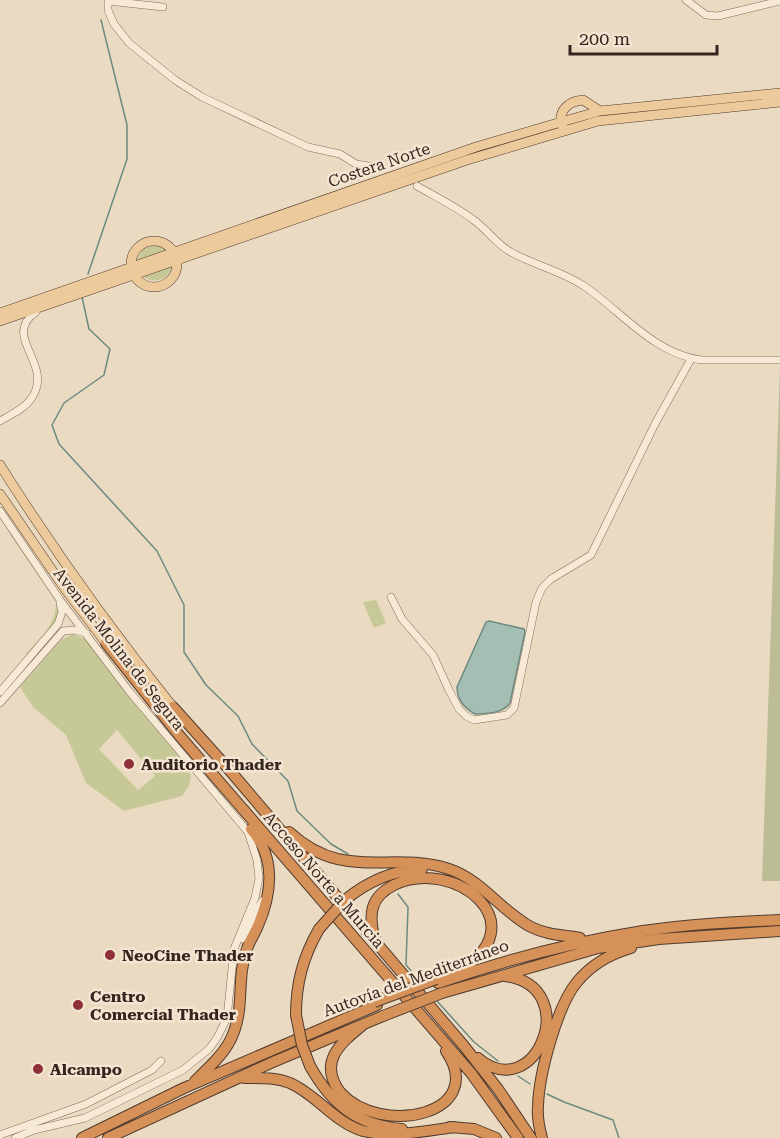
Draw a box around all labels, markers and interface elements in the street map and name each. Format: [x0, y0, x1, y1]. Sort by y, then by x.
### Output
scale bar [570, 18, 717, 56]
text: 200 m [579, 28, 630, 49]
street label: Costera Norte [326, 139, 433, 191]
street label: Avenida Molina de Segura [50, 564, 189, 734]
place label: Auditorio Thader [141, 755, 281, 774]
marker: Auditorio Thader [122, 757, 136, 771]
street label: Acceso Norte a Murcia [260, 808, 389, 952]
street label: Autovía del Mediterráneo [321, 936, 511, 1020]
place label: NeoCine Thader [122, 946, 254, 965]
marker: NeoCine Thader [103, 948, 117, 962]
place label: Centro Comercial Thader [90, 987, 236, 1024]
marker: Centro Comercial Thader [71, 998, 85, 1012]
place label: Alcampo [50, 1060, 122, 1079]
marker: Alcampo [31, 1062, 45, 1076]

